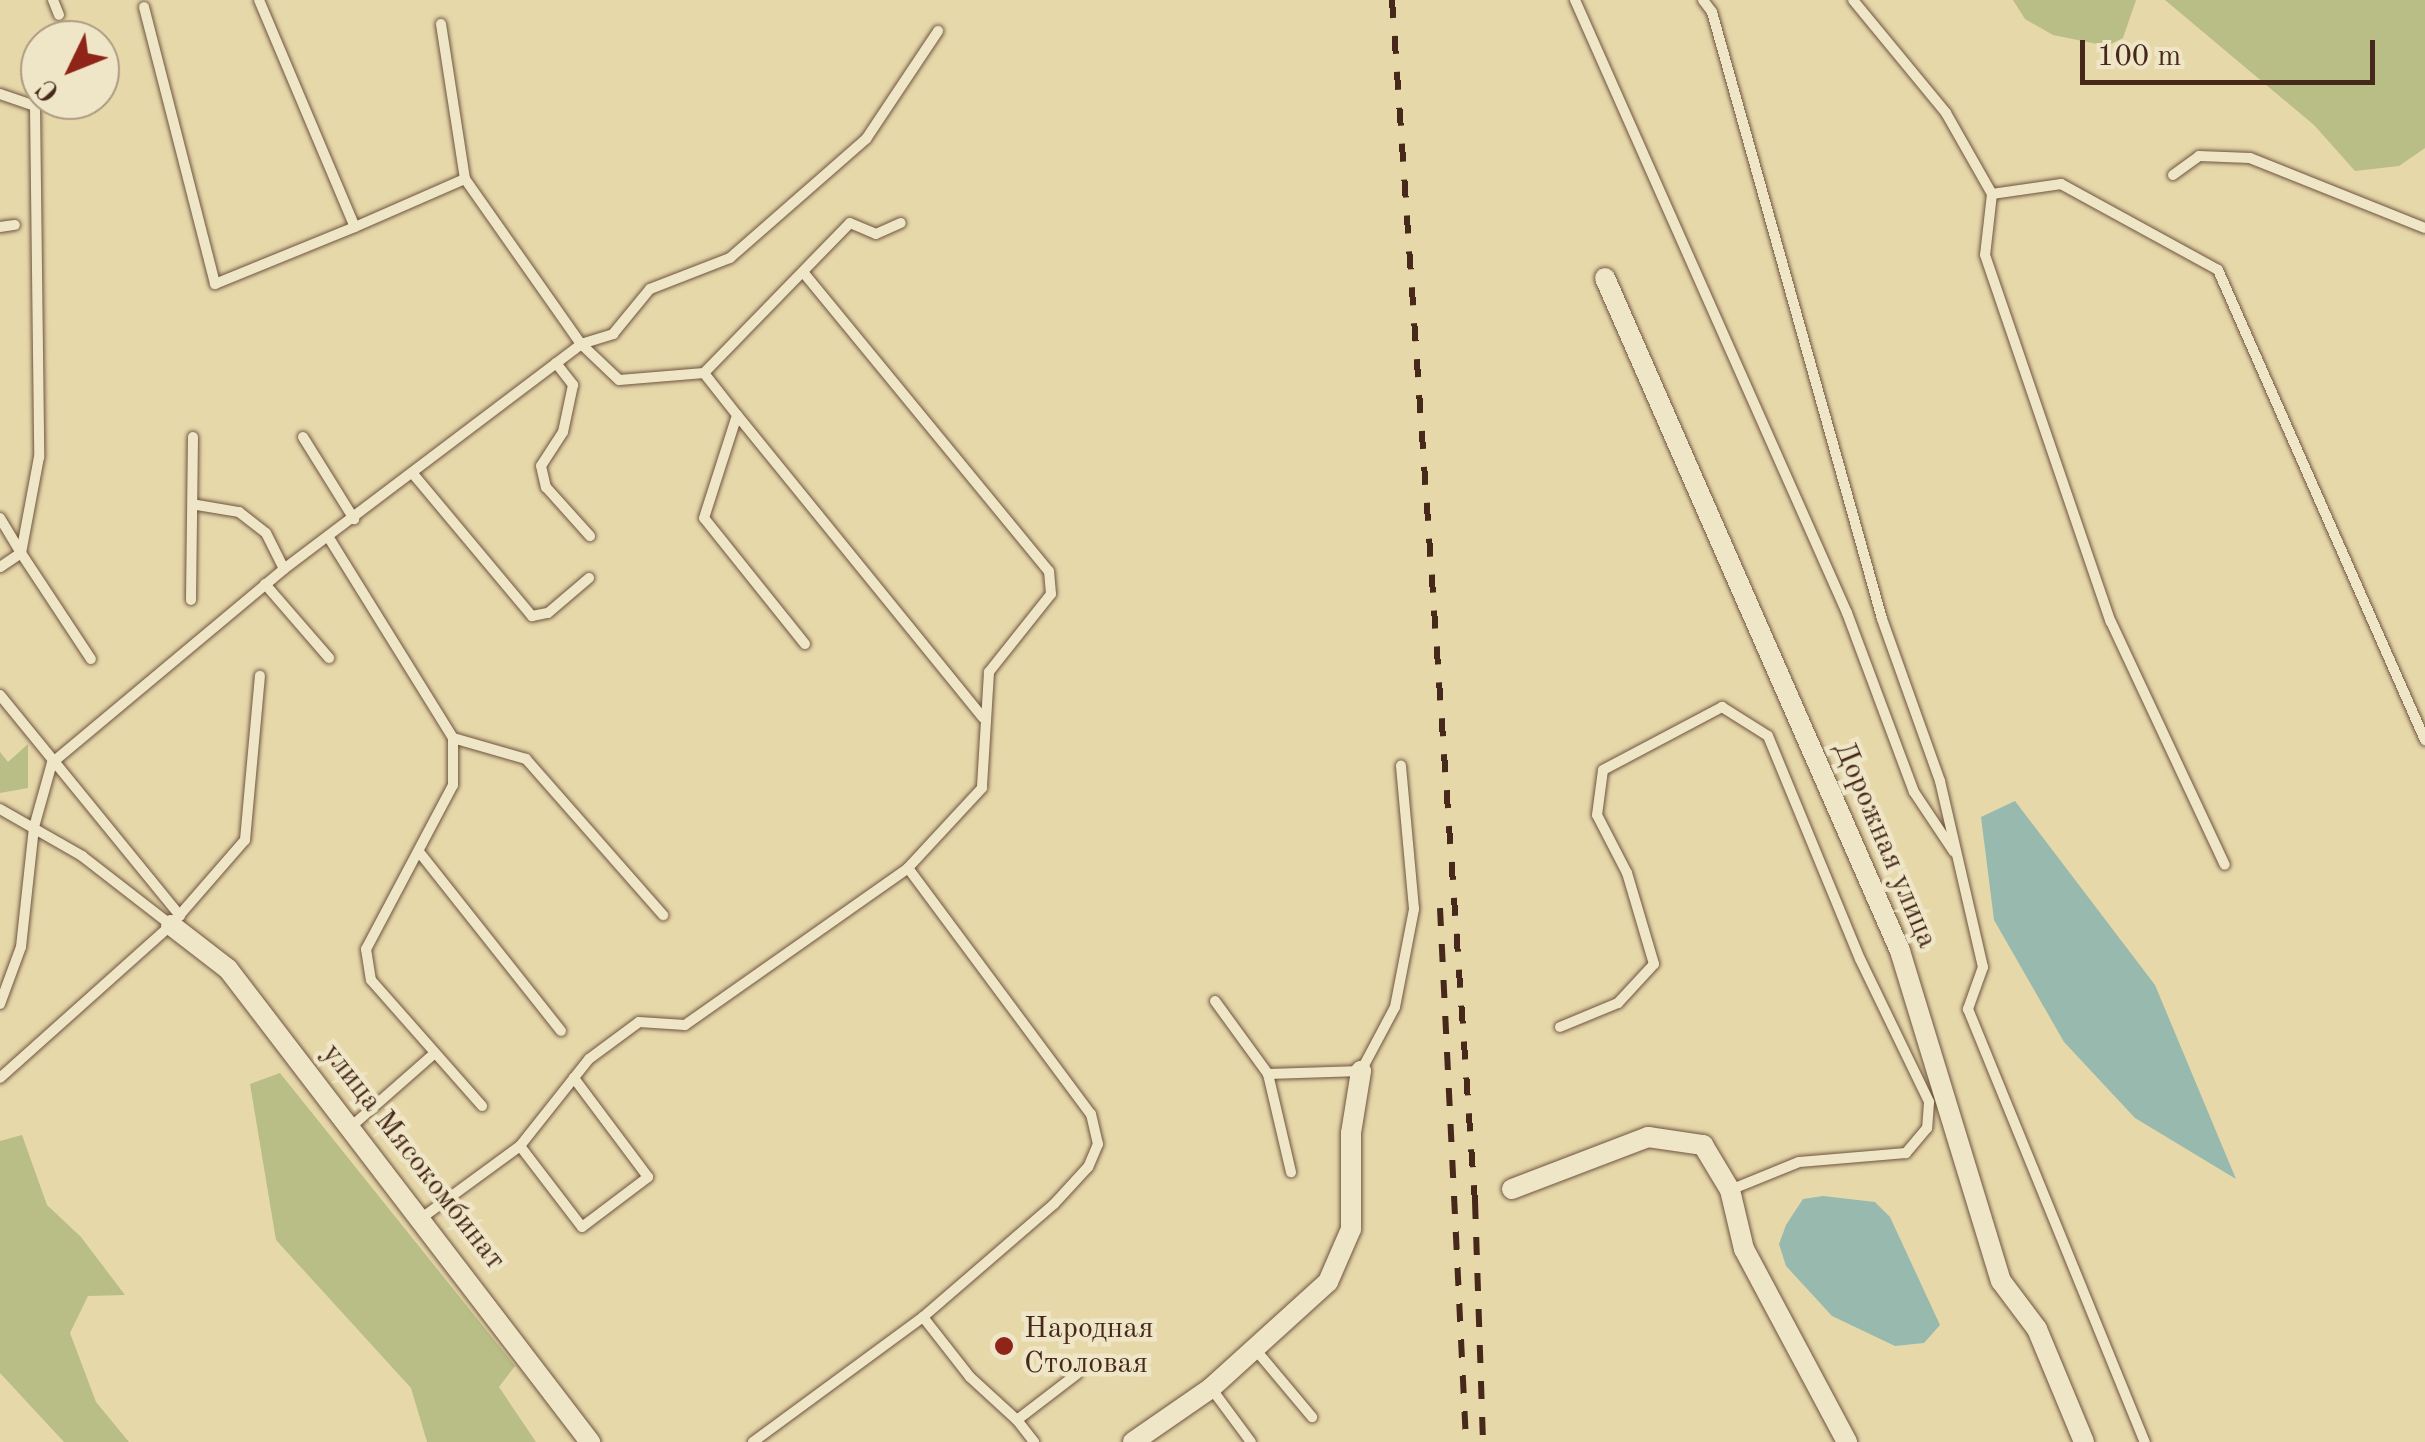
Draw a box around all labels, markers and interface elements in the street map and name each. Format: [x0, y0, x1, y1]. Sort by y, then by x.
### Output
north arrow [20, 20, 120, 120]
scale bar [2085, 20, 2380, 82]
text: 100 m [2097, 42, 2181, 72]
text: С [33, 73, 66, 105]
street label: Дорожная улица [1825, 736, 1945, 954]
street label: улица Мясокомбинат [313, 1037, 513, 1277]
place label: Народная Столовая [1024, 1311, 1154, 1382]
marker: Народная Столовая [993, 1335, 1015, 1357]

